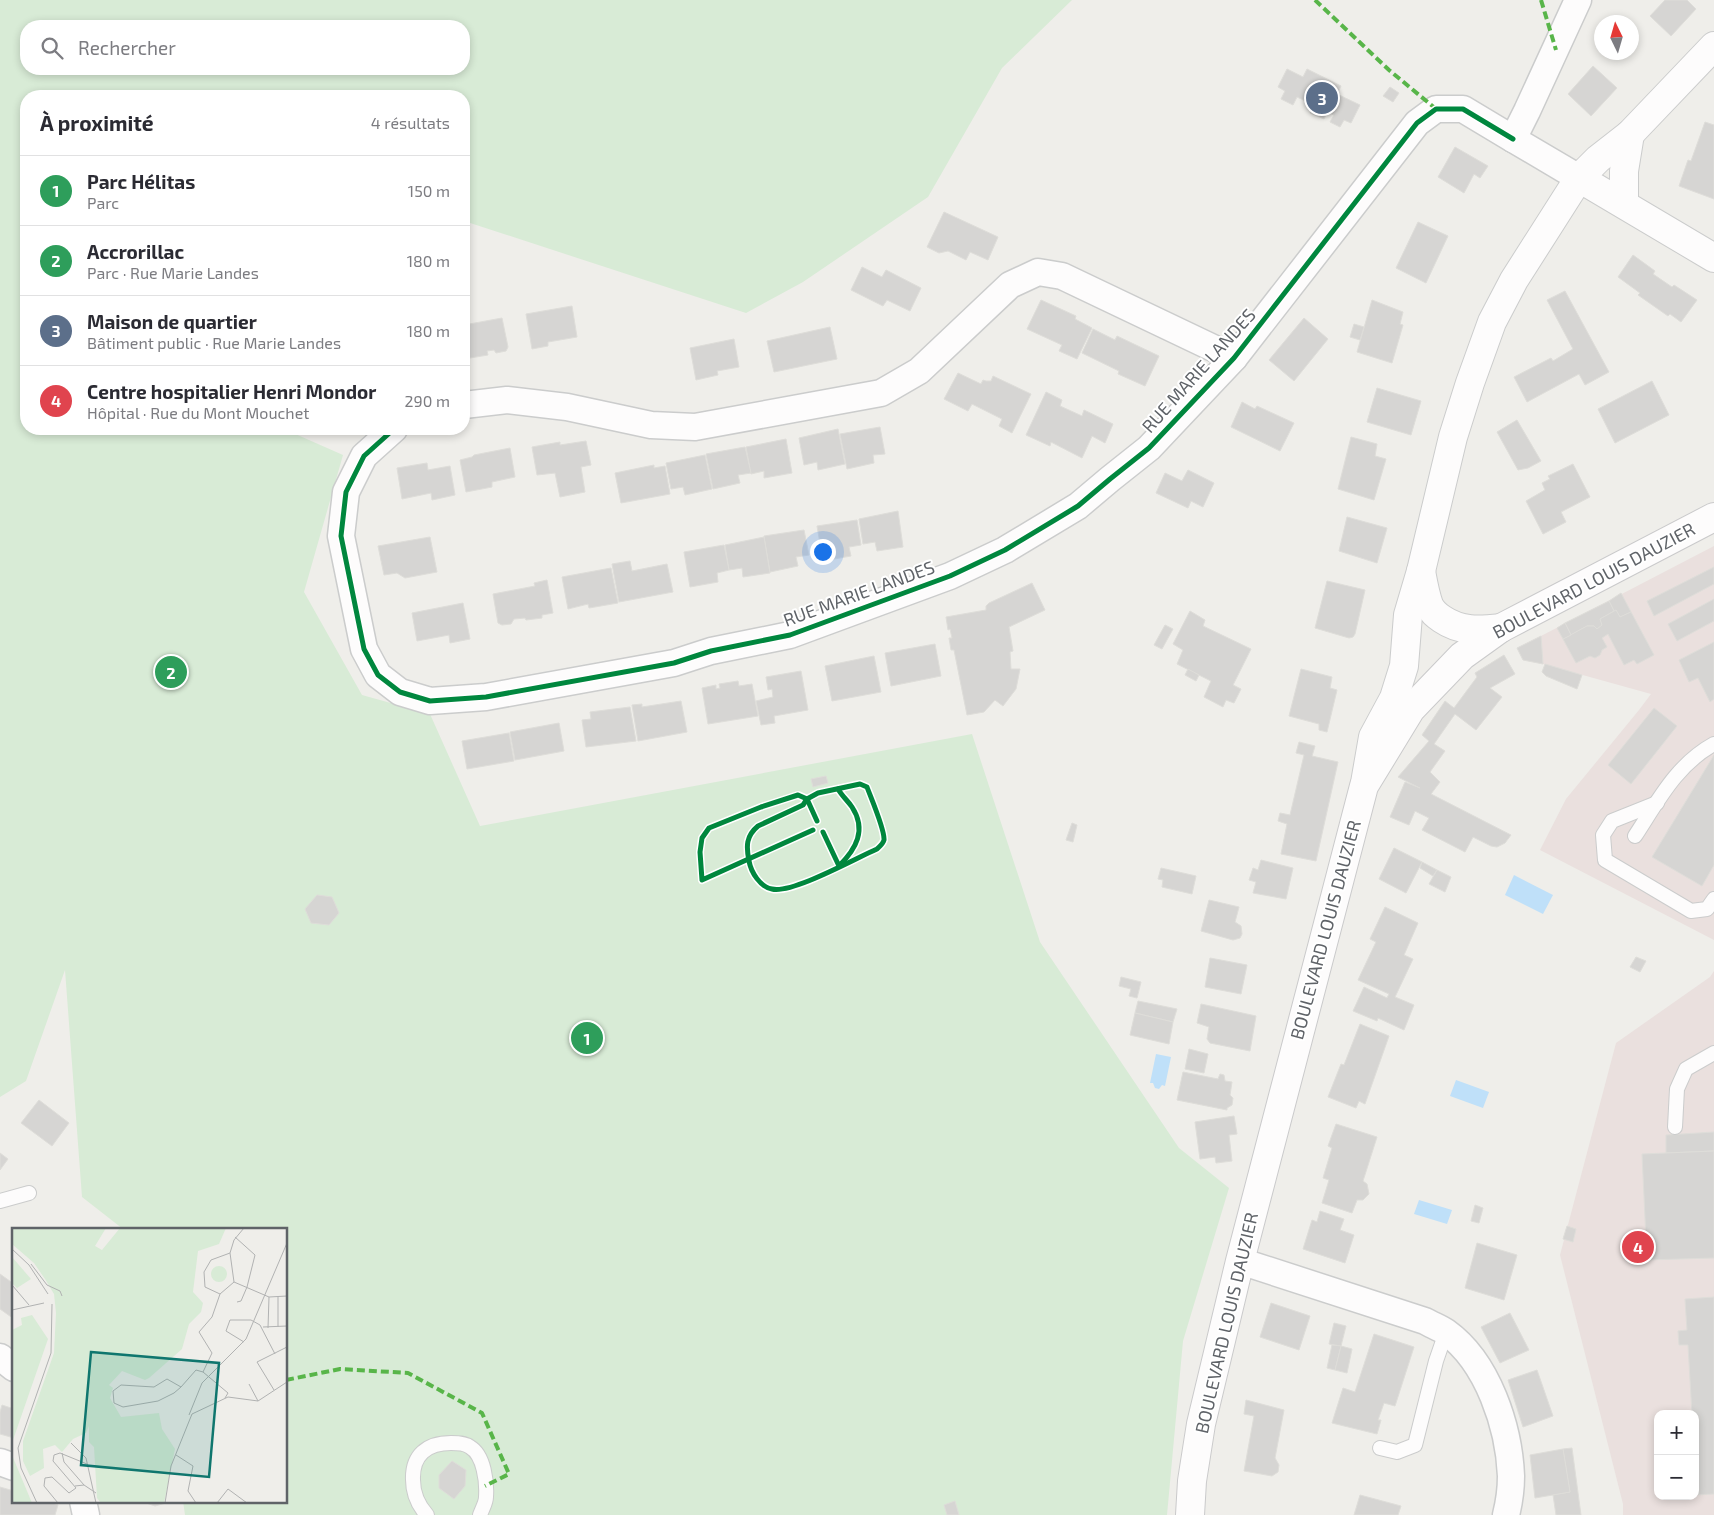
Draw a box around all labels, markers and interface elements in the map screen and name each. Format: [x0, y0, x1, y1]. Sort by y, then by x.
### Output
north arrow [1594, 15, 1639, 60]
search box [20, 20, 470, 75]
icon: search [38, 34, 66, 62]
text: Rechercher [78, 36, 176, 59]
pin: 3 [1306, 79, 1338, 117]
text: À proximité [40, 110, 154, 135]
text: 4 résultats [371, 113, 450, 132]
text: Parc Hélitas [87, 170, 195, 193]
text: 1 [53, 181, 59, 200]
text: 150 m [408, 181, 450, 200]
text: Parc [87, 193, 119, 212]
text: Accrorillac [87, 240, 184, 263]
text: 2 [51, 251, 61, 270]
text: 180 m [407, 251, 450, 270]
text: Parc · Rue Marie Landes [87, 263, 259, 282]
street label: RUE MARIE LANDES [1137, 304, 1260, 437]
text: Maison de quartier [87, 310, 257, 333]
text: 3 [51, 321, 61, 340]
text: 180 m [407, 321, 450, 340]
text: Bâtiment public · Rue Marie Landes [87, 333, 341, 352]
text: Centre hospitalier Henri Mondor [87, 380, 376, 403]
text: 4 [51, 391, 61, 410]
text: 290 m [405, 391, 450, 410]
text: Hôpital · Rue du Mont Mouchet [87, 403, 309, 422]
street label: BOULEVARD LOUIS DAUZIER [1489, 517, 1698, 643]
your location [810, 539, 836, 565]
street label: RUE MARIE LANDES [780, 555, 937, 631]
pin: 2 [155, 653, 187, 691]
street label: BOULEVARD LOUIS DAUZIER [1285, 818, 1365, 1042]
pin: 1 [571, 1019, 603, 1057]
street label: BOULEVARD LOUIS DAUZIER [1190, 1210, 1262, 1435]
inset map [12, 1228, 288, 1502]
pin: 4 [1622, 1228, 1654, 1266]
map controls [1654, 1410, 1699, 1500]
button: + [1654, 1410, 1699, 1455]
button: − [1654, 1455, 1699, 1500]

